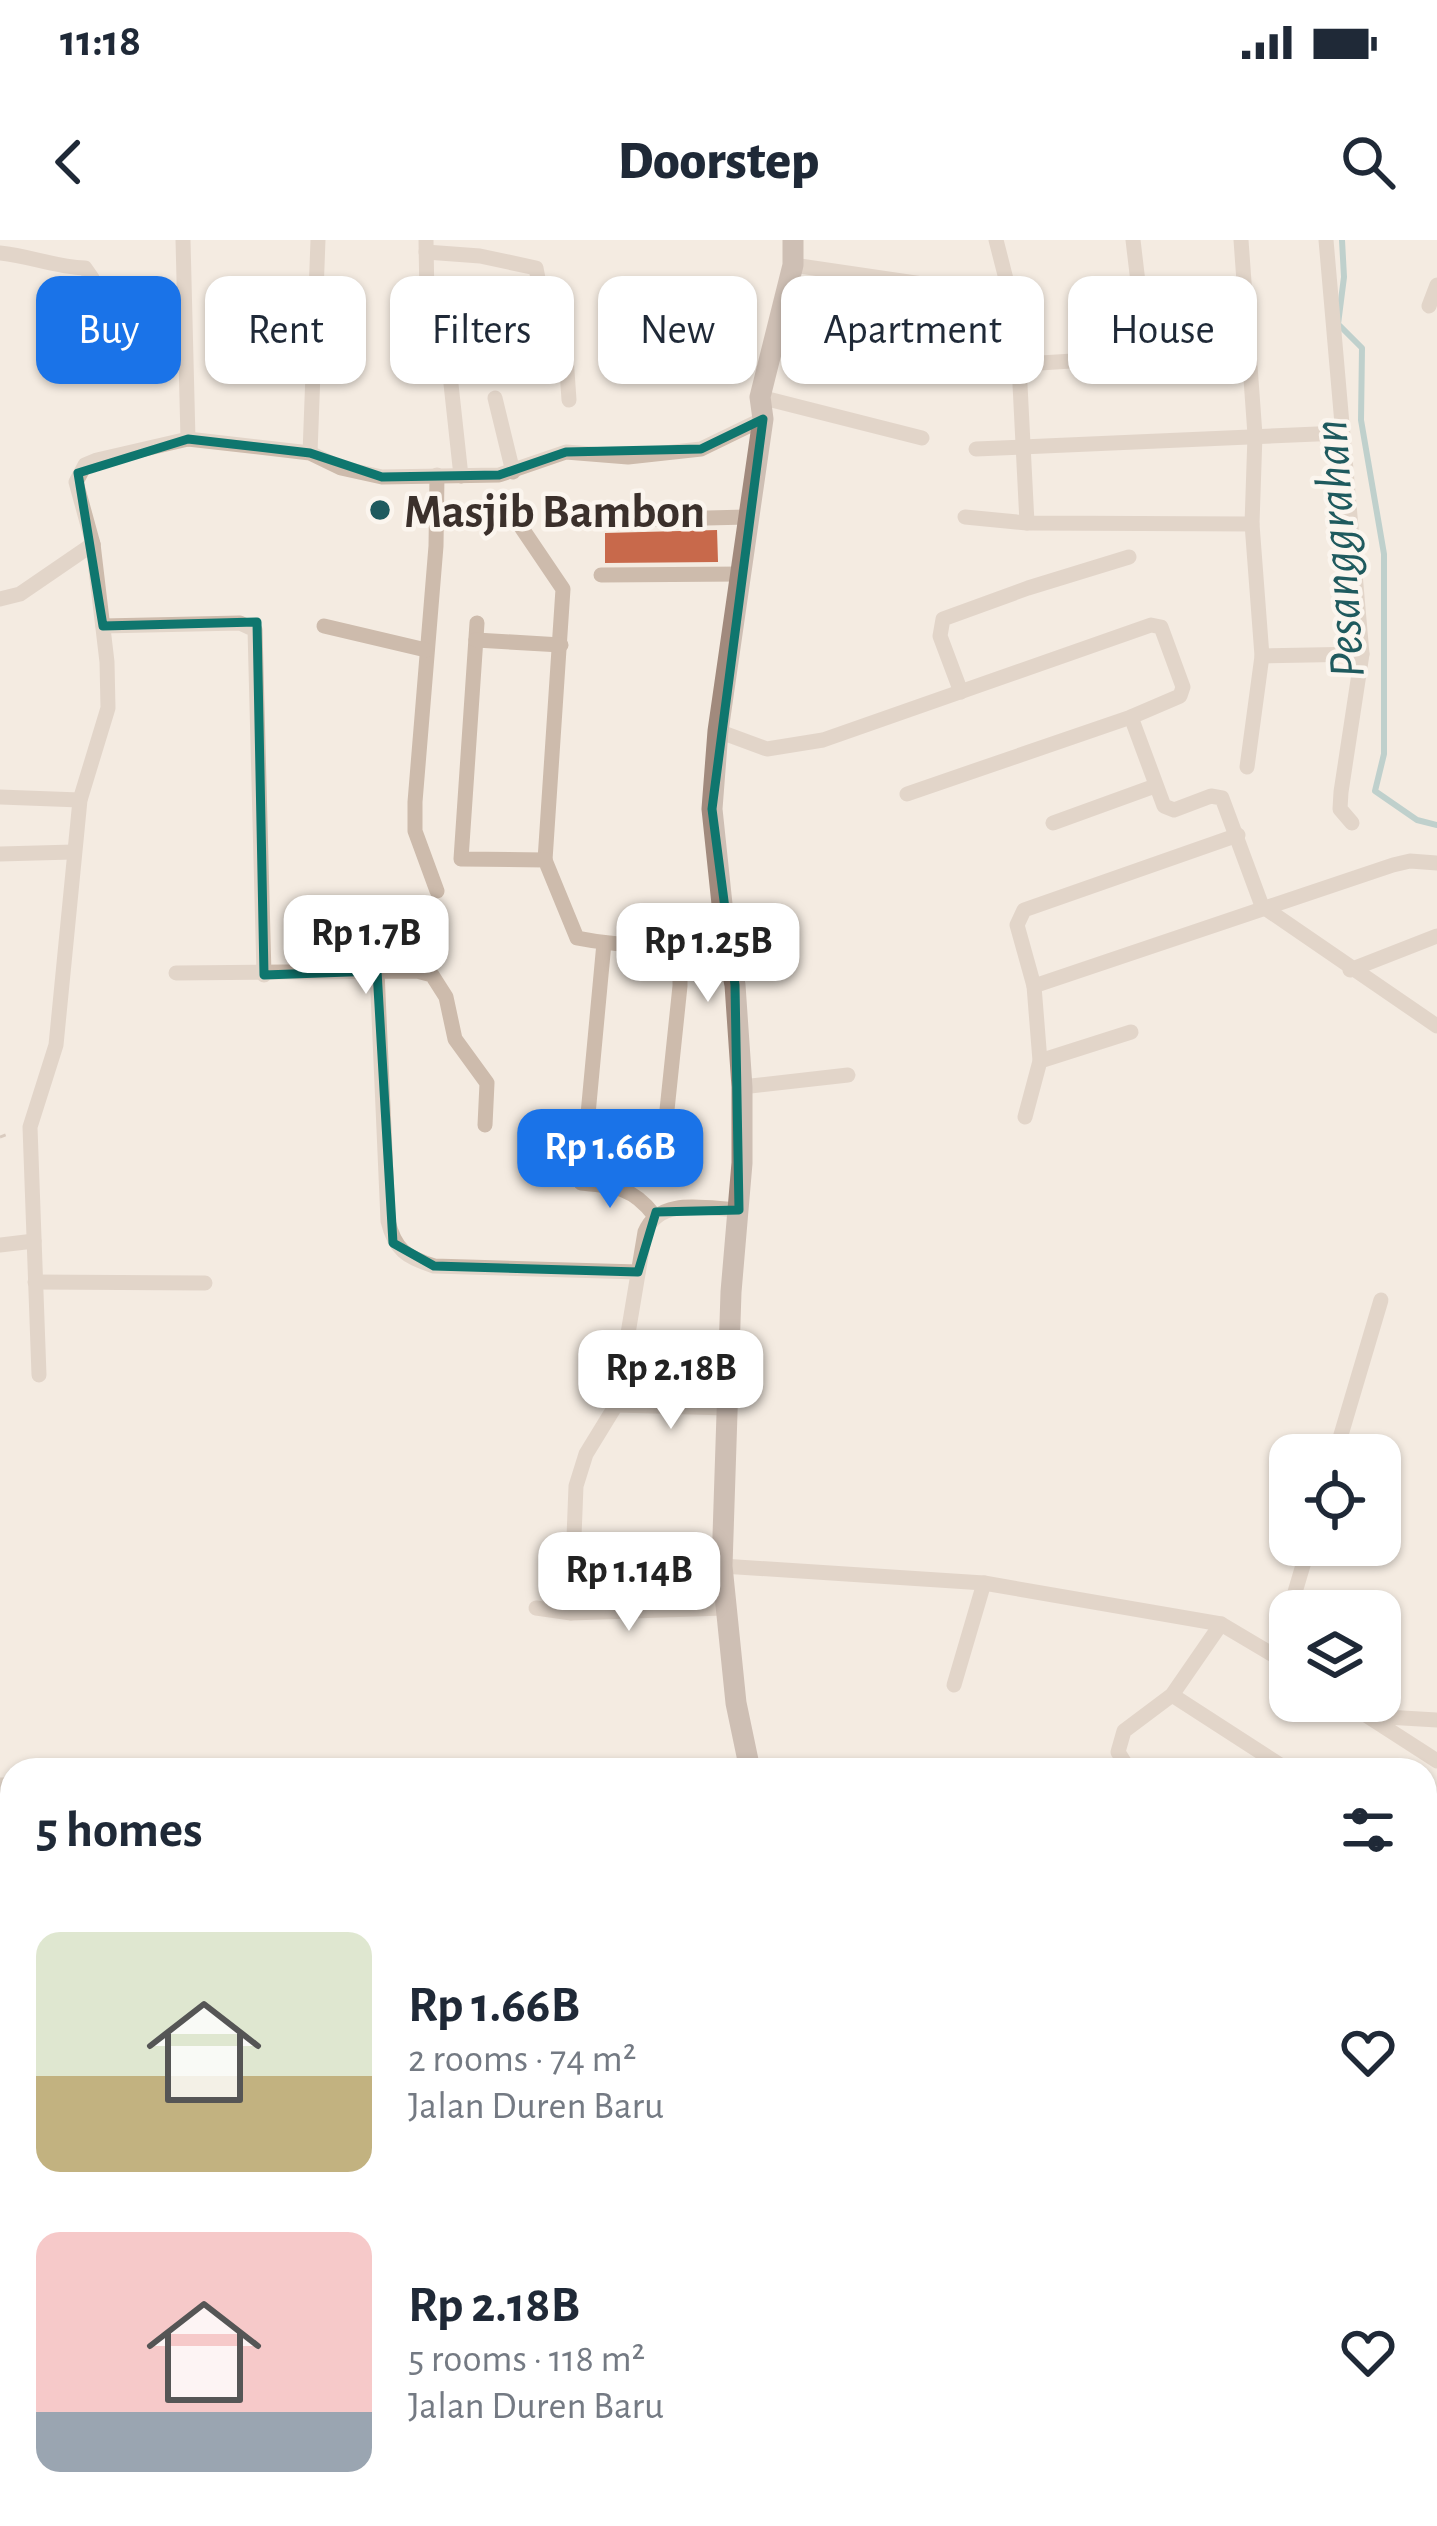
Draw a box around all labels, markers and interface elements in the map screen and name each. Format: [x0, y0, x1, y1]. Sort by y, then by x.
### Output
text: 11:18 [60, 19, 141, 64]
icon: back [36, 129, 102, 195]
icon: search [1335, 129, 1401, 195]
text: Doorstep [618, 135, 819, 189]
chip: Buy [36, 276, 181, 384]
chip: Rent [205, 276, 366, 384]
chip: Filters [390, 276, 574, 384]
chip: New [598, 276, 757, 384]
chip: Apartment [781, 276, 1044, 384]
chip: House [1068, 276, 1257, 384]
water label: Pesanggrahan [1305, 418, 1374, 680]
place label: Masjib Bambon [404, 489, 705, 537]
marker: Masjib Bambon [367, 497, 393, 523]
pin: Rp 1.7B [255, 895, 477, 997]
pin: Rp 1.25B [584, 903, 832, 1005]
text: Rp 1.7B [311, 914, 421, 953]
text: Rp 1.25B [643, 922, 773, 961]
pin: Rp 1.66B [486, 1109, 734, 1211]
text: Rp 1.66B [544, 1128, 676, 1167]
pin: Rp 2.18B [547, 1330, 795, 1432]
text: Rp 2.18B [605, 1349, 737, 1388]
map controls [1269, 1434, 1401, 1722]
button: locate [1269, 1434, 1401, 1566]
pin: Rp 1.14B [505, 1532, 753, 1634]
text: Rp 1.14B [565, 1551, 693, 1590]
button: layers [1269, 1590, 1401, 1722]
icon: filters [1335, 1797, 1401, 1863]
text: 5 homes [36, 1805, 203, 1856]
icon: home [132, 1980, 276, 2124]
text: Rp 1.66B [408, 1980, 580, 2031]
icon: heart [1335, 2019, 1401, 2085]
text: 2 rooms · 74 m² [408, 2040, 636, 2079]
text: Jalan Duren Baru [408, 2087, 664, 2126]
icon: home [132, 2280, 276, 2424]
text: Rp 2.18B [408, 2280, 580, 2331]
icon: heart [1335, 2319, 1401, 2385]
text: 5 rooms · 118 m² [408, 2340, 645, 2379]
text: Jalan Duren Baru [408, 2387, 664, 2426]

